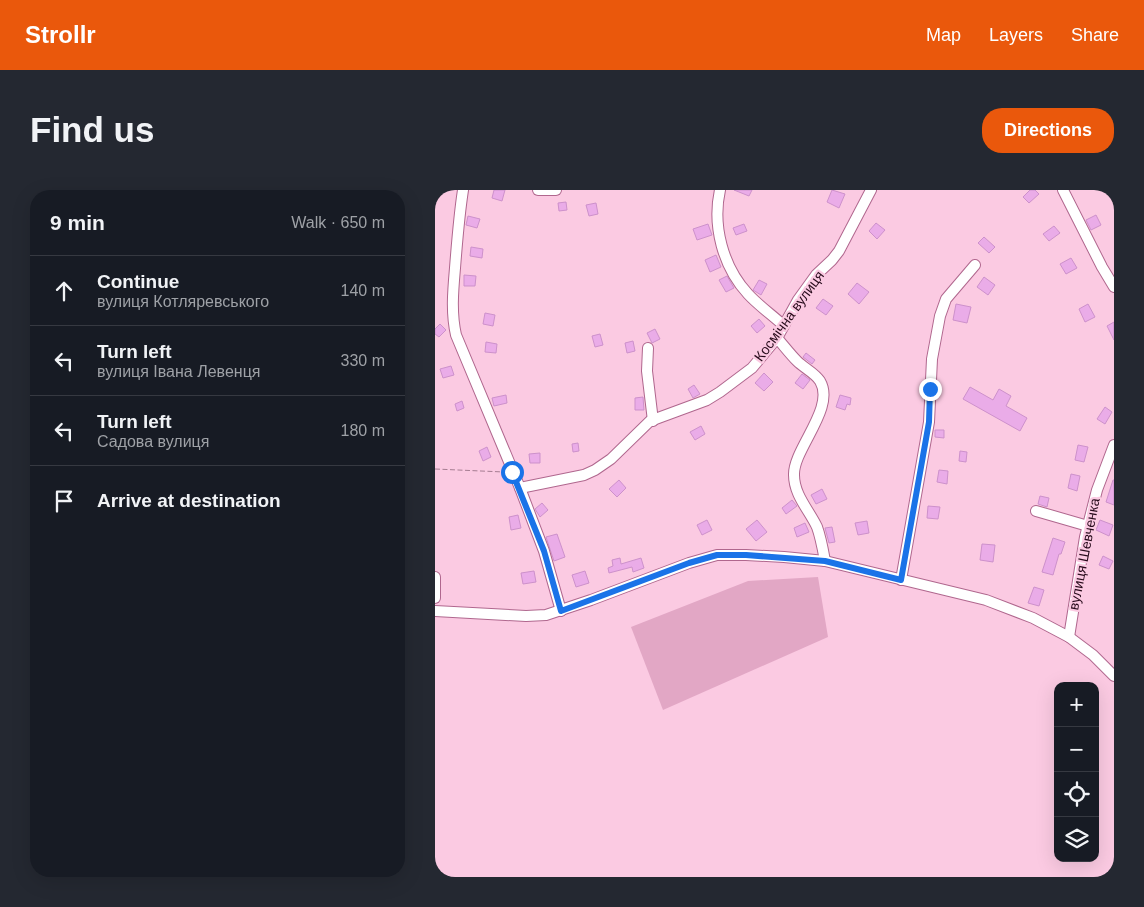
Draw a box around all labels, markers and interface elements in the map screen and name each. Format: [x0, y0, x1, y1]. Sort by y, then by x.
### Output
text: Strollr [25, 21, 96, 48]
text: Map [926, 25, 961, 45]
text: Layers [989, 25, 1043, 45]
text: Share [1071, 25, 1119, 45]
button: Directions [982, 108, 1114, 153]
text: Find us [30, 110, 154, 149]
text: 9 min [50, 211, 105, 234]
text: Walk · 650 m [291, 214, 385, 231]
street label: Космічна вулиця [751, 268, 827, 364]
text: Continue [97, 271, 179, 292]
icon: ahead [50, 277, 78, 305]
text: 140 m [341, 282, 385, 299]
text: вулиця Котляревського [97, 293, 269, 310]
text: Turn left [97, 341, 172, 362]
icon: left [50, 347, 78, 375]
text: 330 m [341, 352, 385, 369]
text: вулиця Івана Левенця [97, 363, 260, 380]
route end [919, 378, 942, 401]
text: Turn left [97, 411, 172, 432]
icon: left [50, 417, 78, 445]
text: 180 m [341, 422, 385, 439]
text: Садова вулиця [97, 433, 209, 450]
route start [501, 461, 524, 484]
icon: arrive [50, 487, 78, 515]
text: Arrive at destination [97, 490, 281, 511]
street label: вулиця Шевченка [1065, 496, 1103, 611]
map controls [1054, 682, 1099, 862]
button: + [1054, 682, 1099, 727]
button: − [1054, 727, 1099, 772]
button: locate [1054, 772, 1099, 817]
button: layers [1054, 817, 1099, 862]

